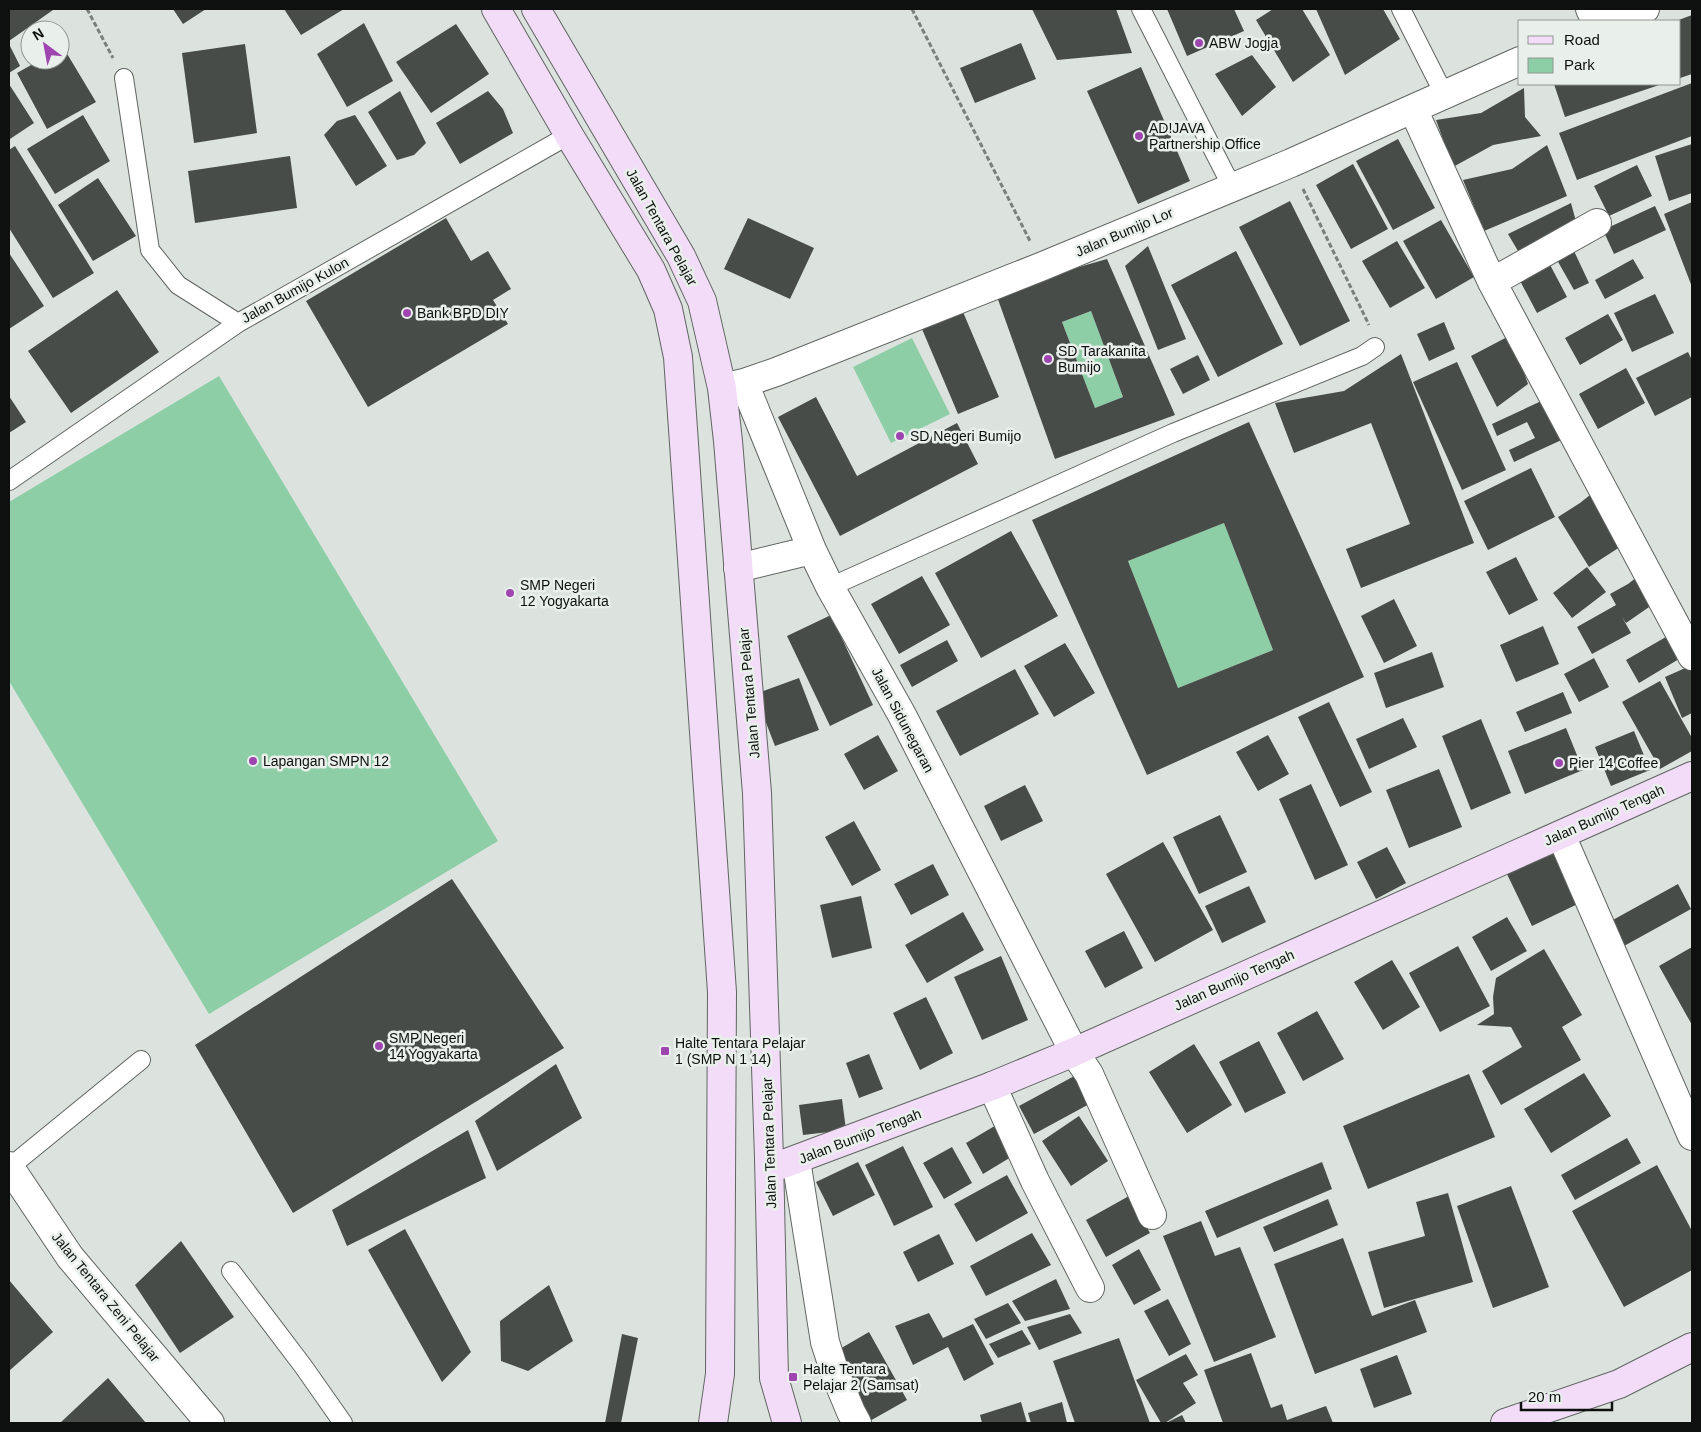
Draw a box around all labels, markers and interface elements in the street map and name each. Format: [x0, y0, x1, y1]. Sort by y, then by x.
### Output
north arrow [20, 20, 70, 70]
legend [1518, 20, 1681, 85]
text: N [30, 25, 47, 43]
text: Road [1564, 31, 1600, 48]
place label: ABW Jogja [1209, 35, 1278, 51]
marker: ABW Jogja [1193, 37, 1205, 49]
text: Park [1564, 56, 1595, 73]
place label: AD!JAVA Partnership Office [1149, 120, 1261, 152]
marker: AD!JAVA Partnership Office [1133, 130, 1145, 142]
street label: Jalan Tentara Pelajar [623, 166, 701, 289]
street label: Jalan Bumijo Lor [1073, 204, 1175, 260]
street label: Jalan Bumijo Kulon [239, 254, 351, 326]
place label: Bank BPD DIY [417, 305, 509, 321]
marker: Bank BPD DIY [401, 307, 413, 319]
place label: SD Tarakanita Bumijo [1058, 343, 1146, 375]
marker: SD Tarakanita Bumijo [1042, 353, 1054, 365]
place label: SD Negeri Bumijo [910, 428, 1021, 444]
marker: SD Negeri Bumijo [894, 430, 906, 442]
place label: SMP Negeri 12 Yogyakarta [520, 577, 609, 609]
marker: SMP Negeri 12 Yogyakarta [504, 587, 516, 599]
street label: Jalan Tentara Pelajar [735, 627, 763, 759]
street label: Jalan Sidunegaran [869, 665, 937, 775]
place label: Lapangan SMPN 12 [263, 753, 389, 769]
marker: Lapangan SMPN 12 [247, 755, 259, 767]
place label: Pier 14 Coffee [1569, 755, 1658, 771]
marker: Pier 14 Coffee [1553, 757, 1565, 769]
street label: Jalan Bumijo Tengah [1541, 781, 1667, 849]
street label: Jalan Bumijo Tengah [1171, 946, 1297, 1014]
place label: SMP Negeri 14 Yogyakarta [389, 1030, 478, 1062]
place label: Halte Tentara Pelajar 1 (SMP N 1 14) [675, 1035, 806, 1067]
marker: SMP Negeri 14 Yogyakarta [373, 1040, 385, 1052]
marker: Halte Tentara Pelajar 1 (SMP N 1 14) [659, 1045, 671, 1057]
street label: Jalan Tentara Pelajar [759, 1077, 779, 1209]
street label: Jalan Bumijo Tengah [797, 1105, 923, 1167]
street label: Jalan Tentara Zeni Pelajar [49, 1229, 164, 1365]
place label: Halte Tentara Pelajar 2 (Samsat) [803, 1361, 919, 1393]
marker: Halte Tentara Pelajar 2 (Samsat) [787, 1371, 799, 1383]
scale bar [1521, 1380, 1612, 1412]
text: 20 m [1528, 1388, 1561, 1405]

